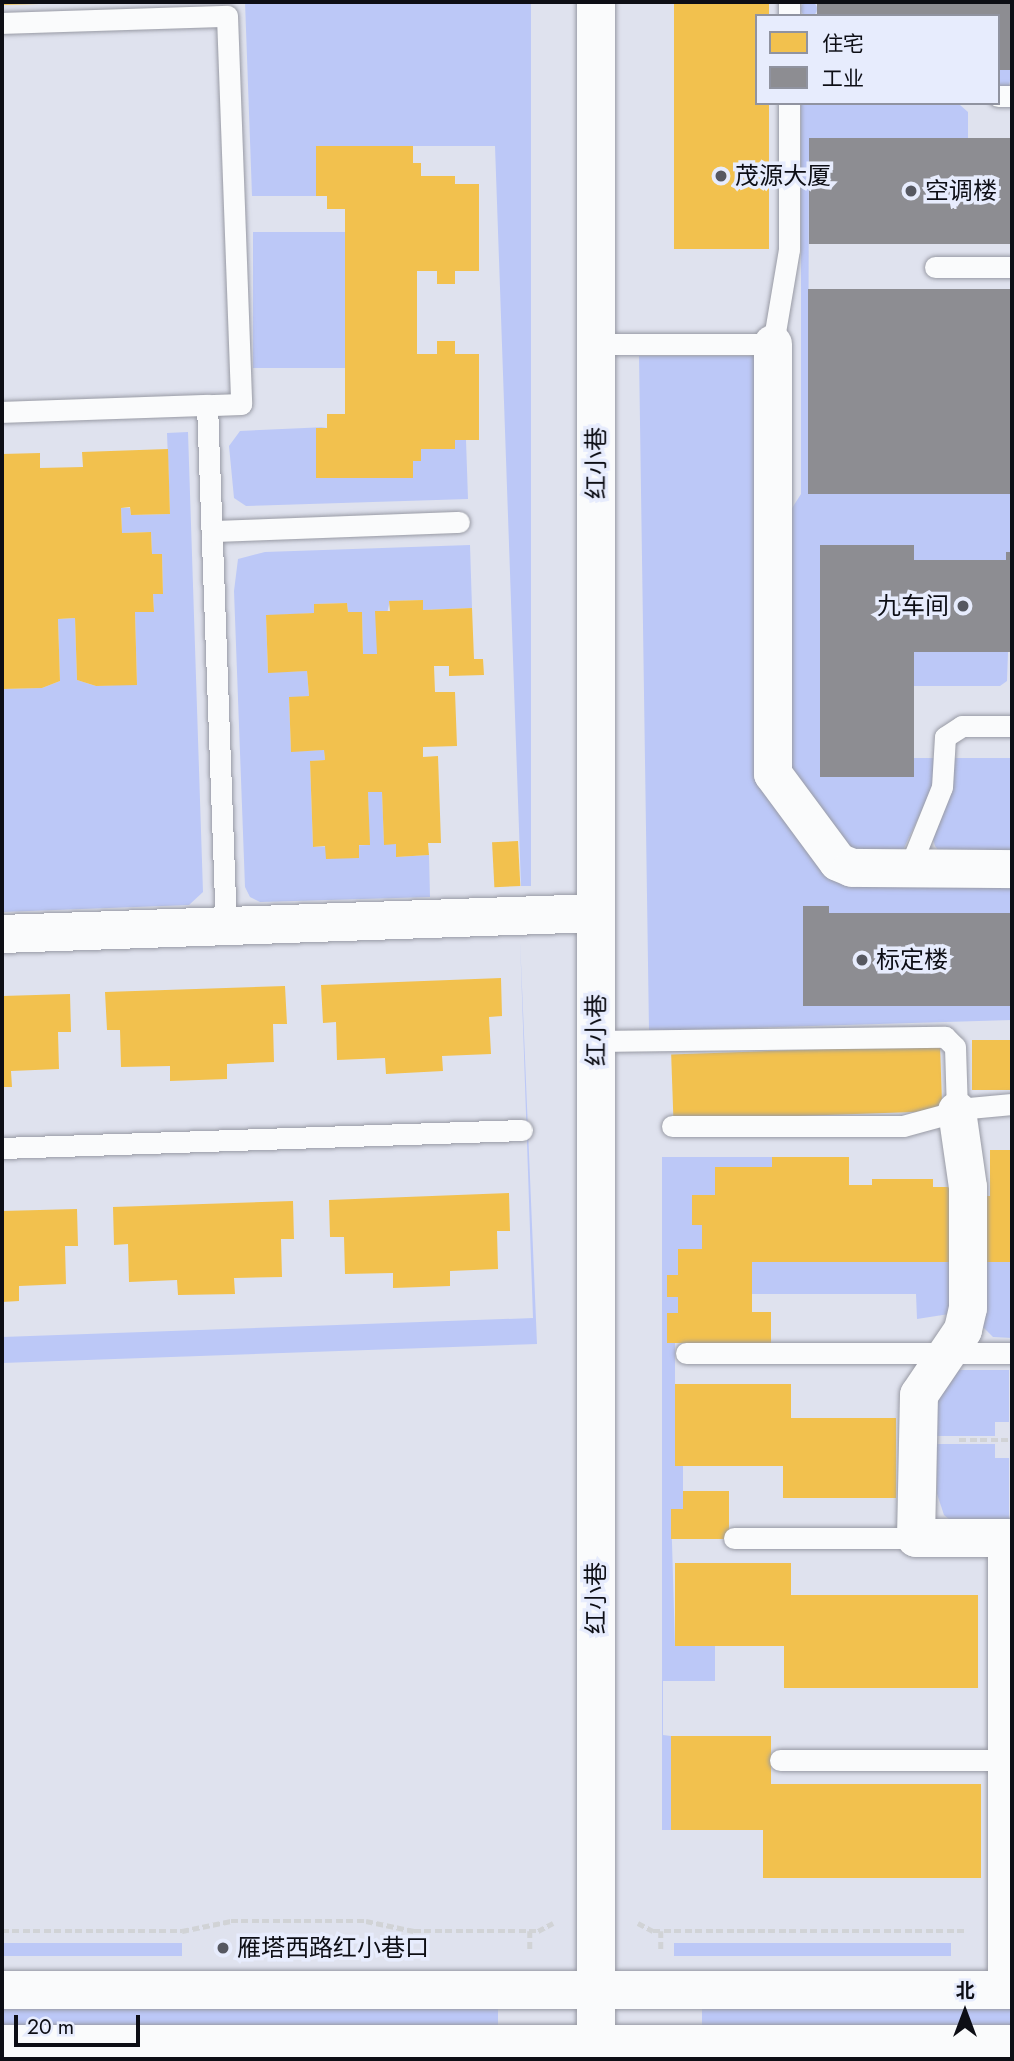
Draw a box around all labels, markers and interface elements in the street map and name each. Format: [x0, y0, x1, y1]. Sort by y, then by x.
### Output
legend [755, 14, 1000, 105]
text: 住宅 [822, 29, 864, 59]
text: 工业 [822, 64, 864, 94]
place label: 茂源大厦 [735, 162, 831, 190]
marker: 茂源大厦 [713, 168, 729, 184]
place label: 空调楼 [925, 177, 997, 205]
marker: 空调楼 [903, 183, 919, 199]
street label: 红小巷 [582, 427, 610, 499]
place label: 九车间 [877, 592, 949, 620]
marker: 九车间 [955, 598, 971, 614]
place label: 标定楼 [876, 946, 948, 974]
marker: 标定楼 [854, 952, 870, 968]
street label: 红小巷 [582, 994, 610, 1066]
street label: 红小巷 [582, 1562, 610, 1634]
place label: 雁塔西路红小巷口 [237, 1934, 429, 1962]
marker: 雁塔西路红小巷口 [215, 1940, 231, 1956]
north arrow [930, 1977, 1000, 2047]
text: 北 [955, 1977, 975, 2004]
scale bar [18, 2002, 144, 2046]
text: 20 m [27, 2012, 74, 2042]

